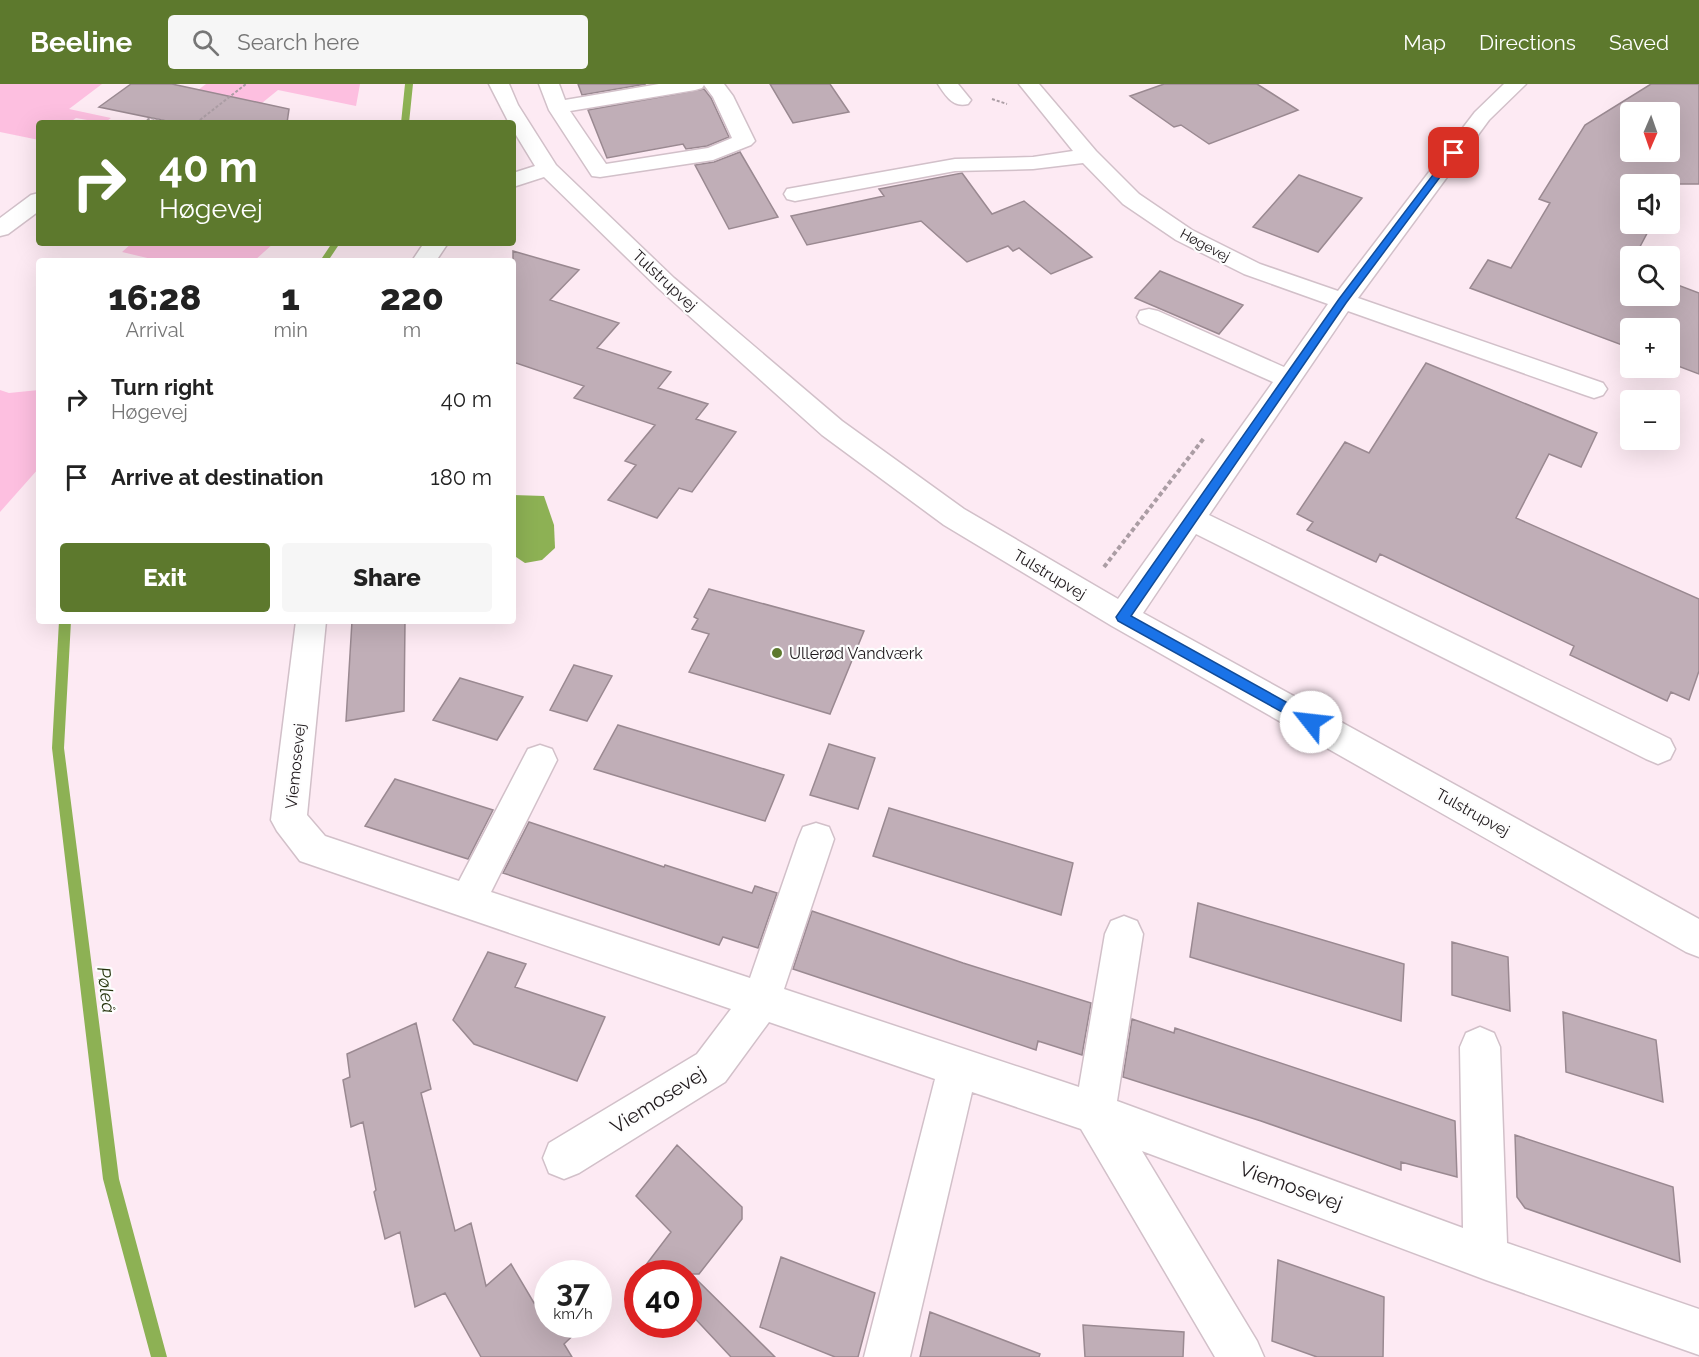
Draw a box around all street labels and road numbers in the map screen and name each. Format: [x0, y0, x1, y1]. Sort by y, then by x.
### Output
street label: Høgevej [1177, 225, 1233, 265]
street label: Tulstrupvej [628, 246, 701, 315]
street label: Tulstrupvej [1010, 545, 1089, 604]
street label: Viemosevej [282, 722, 309, 810]
street label: Tulstrupvej [1433, 784, 1513, 840]
street label: Viemosevej [606, 1061, 710, 1139]
street label: Viemosevej [1236, 1156, 1346, 1216]

